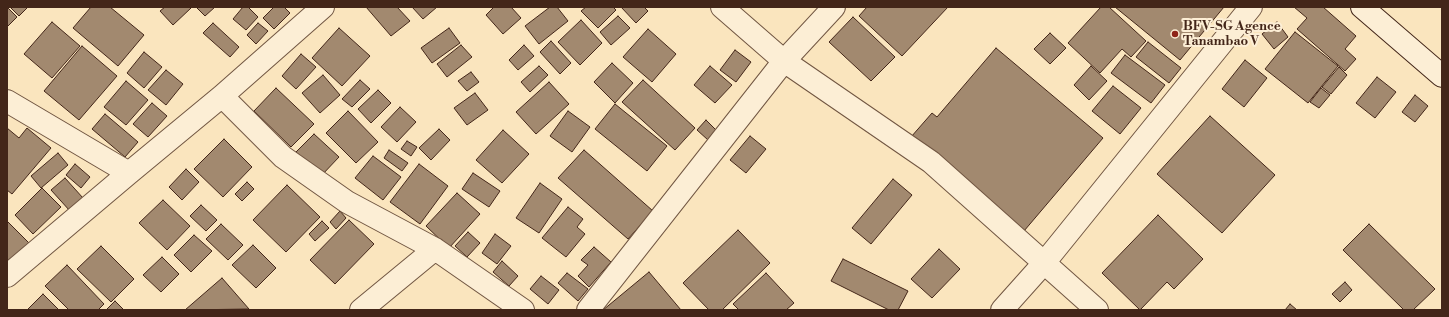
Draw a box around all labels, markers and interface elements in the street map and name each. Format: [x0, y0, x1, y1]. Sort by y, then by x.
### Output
place label: BFV-SG Agence Tanambao V [1183, 19, 1281, 50]
marker: BFV-SG Agence Tanambao V [1170, 29, 1180, 39]

